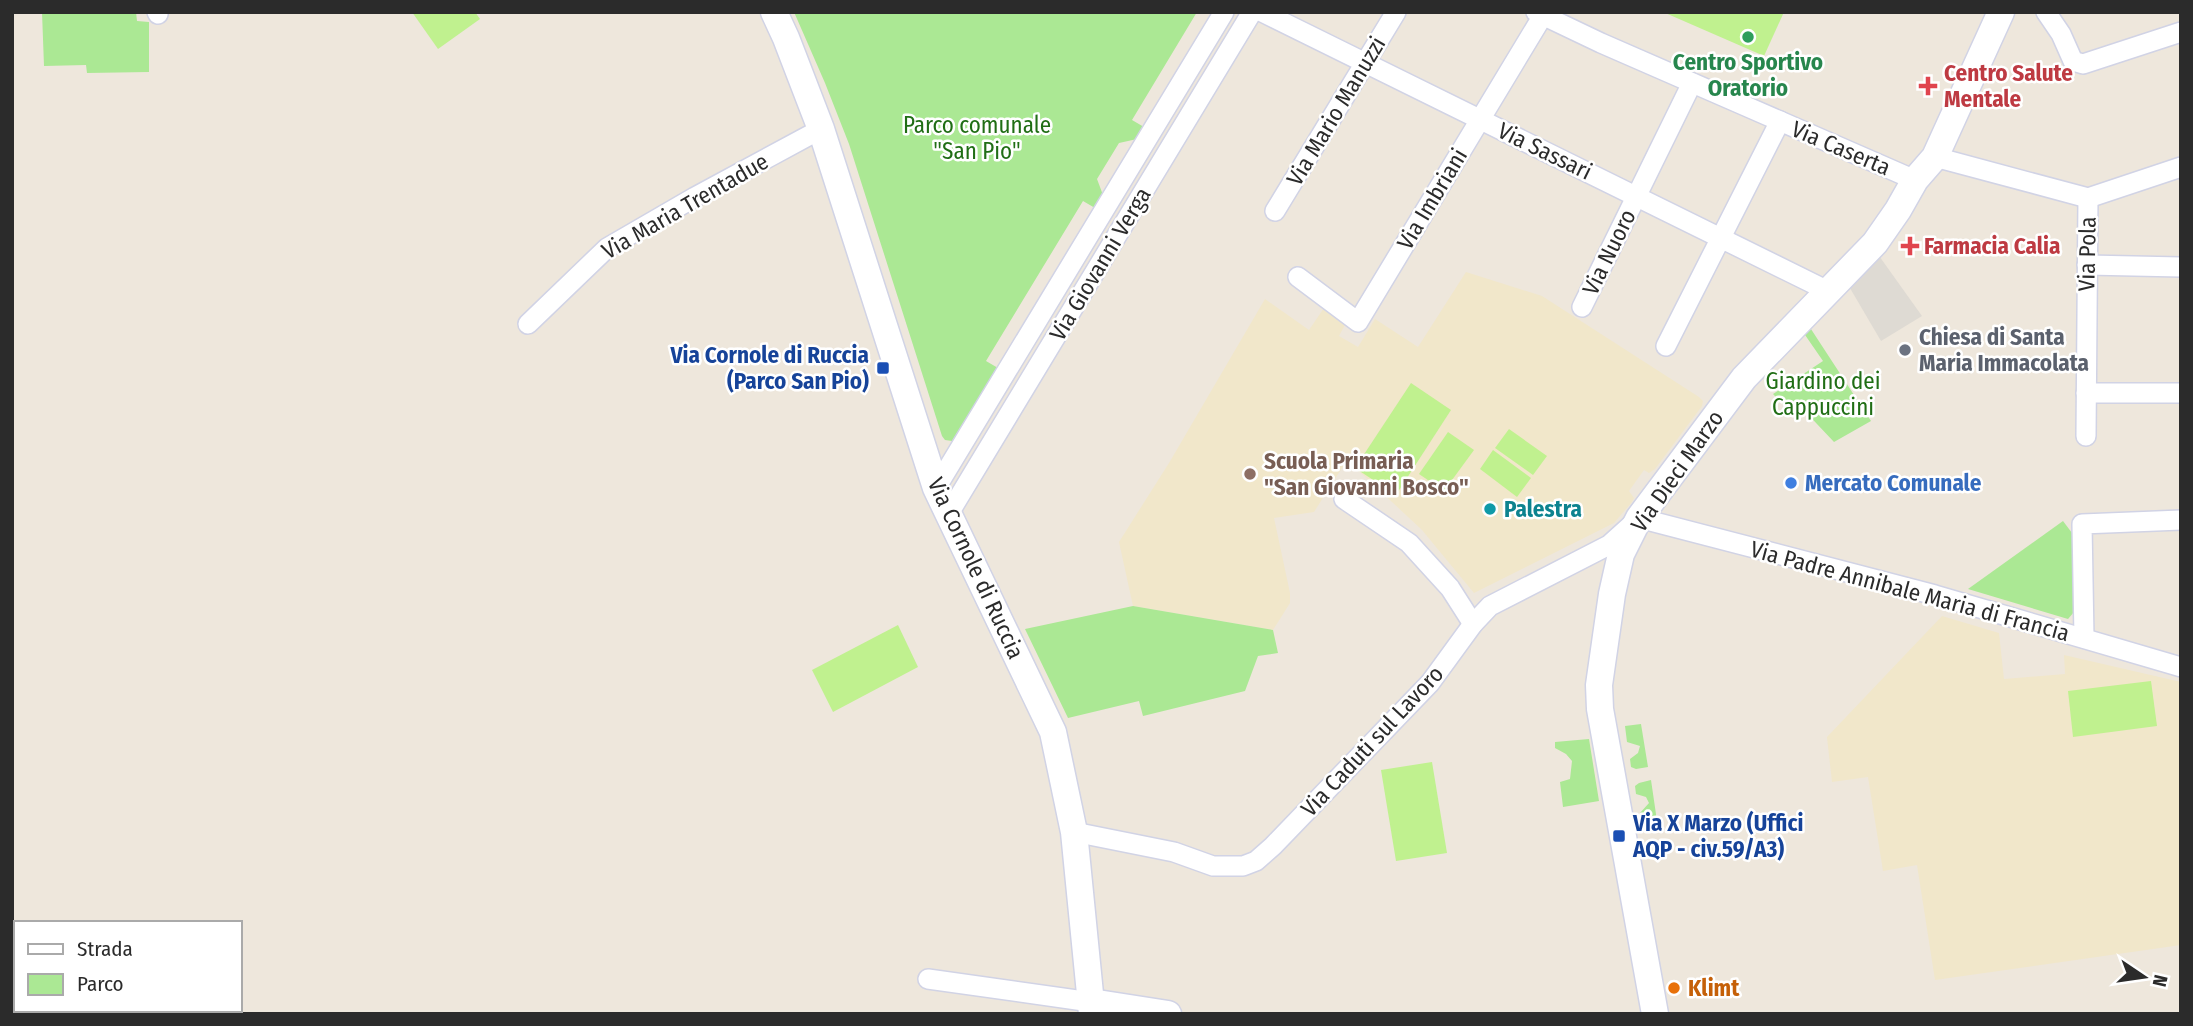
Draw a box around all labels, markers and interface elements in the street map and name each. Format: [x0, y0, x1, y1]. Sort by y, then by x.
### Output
marker: Centro Sportivo Oratorio [1740, 29, 1756, 45]
street label: Via Mario Manuzzi [1281, 31, 1391, 191]
place label: Centro Sportivo Oratorio [1673, 48, 1823, 102]
place label: Centro Salute Mentale [1944, 59, 2073, 113]
marker: Centro Salute Mentale [1918, 76, 1938, 96]
park label: Parco comunale "San Pio" [903, 111, 1051, 165]
street label: Via Caserta [1787, 115, 1895, 181]
street label: Via Sassari [1493, 116, 1597, 186]
street label: Via Imbriani [1391, 143, 1473, 255]
street label: Via Maria Trentadue [597, 147, 773, 265]
street label: Via Giovanni Verga [1043, 182, 1157, 346]
street label: Via Nuoro [1576, 205, 1642, 299]
street label: Via Pola [2072, 216, 2102, 292]
place label: Farmacia Calia [1924, 232, 2060, 260]
marker: Farmacia Calia [1902, 238, 1918, 254]
place label: Chiesa di Santa Maria Immacolata [1919, 323, 2089, 377]
place label: Via Cornole di Ruccia (Parco San Pio) [669, 341, 869, 395]
marker: Chiesa di Santa Maria Immacolata [1897, 342, 1913, 358]
marker: Via Cornole di Ruccia (Parco San Pio) [875, 360, 891, 376]
park label: Giardino dei Cappuccini [1766, 367, 1880, 421]
street label: Via Dieci Marzo [1625, 405, 1729, 537]
place label: Scuola Primaria "San Giovanni Bosco" [1264, 447, 1469, 501]
marker: Scuola Primaria "San Giovanni Bosco" [1242, 466, 1258, 482]
place label: Mercato Comunale [1805, 469, 1982, 497]
street label: Via Cornole di Ruccia [922, 473, 1030, 663]
marker: Mercato Comunale [1783, 475, 1799, 491]
place label: Palestra [1504, 495, 1582, 523]
marker: Palestra [1482, 501, 1498, 517]
street label: Via Padre Annibale Maria di Francia [1747, 535, 2073, 647]
street label: Via Caduti sul Lavoro [1295, 660, 1449, 822]
place label: Via X Marzo (Uffici AQP - civ.59/A3) [1632, 809, 1803, 863]
marker: Via X Marzo (Uffici AQP - civ.59/A3) [1611, 828, 1627, 844]
legend [14, 921, 242, 1012]
text: Strada [77, 936, 133, 962]
north arrow [2109, 942, 2179, 1012]
text: Parco [77, 971, 124, 997]
text: N [2148, 973, 2173, 989]
place label: Klimt [1688, 974, 1740, 1002]
marker: Klimt [1666, 980, 1682, 996]

